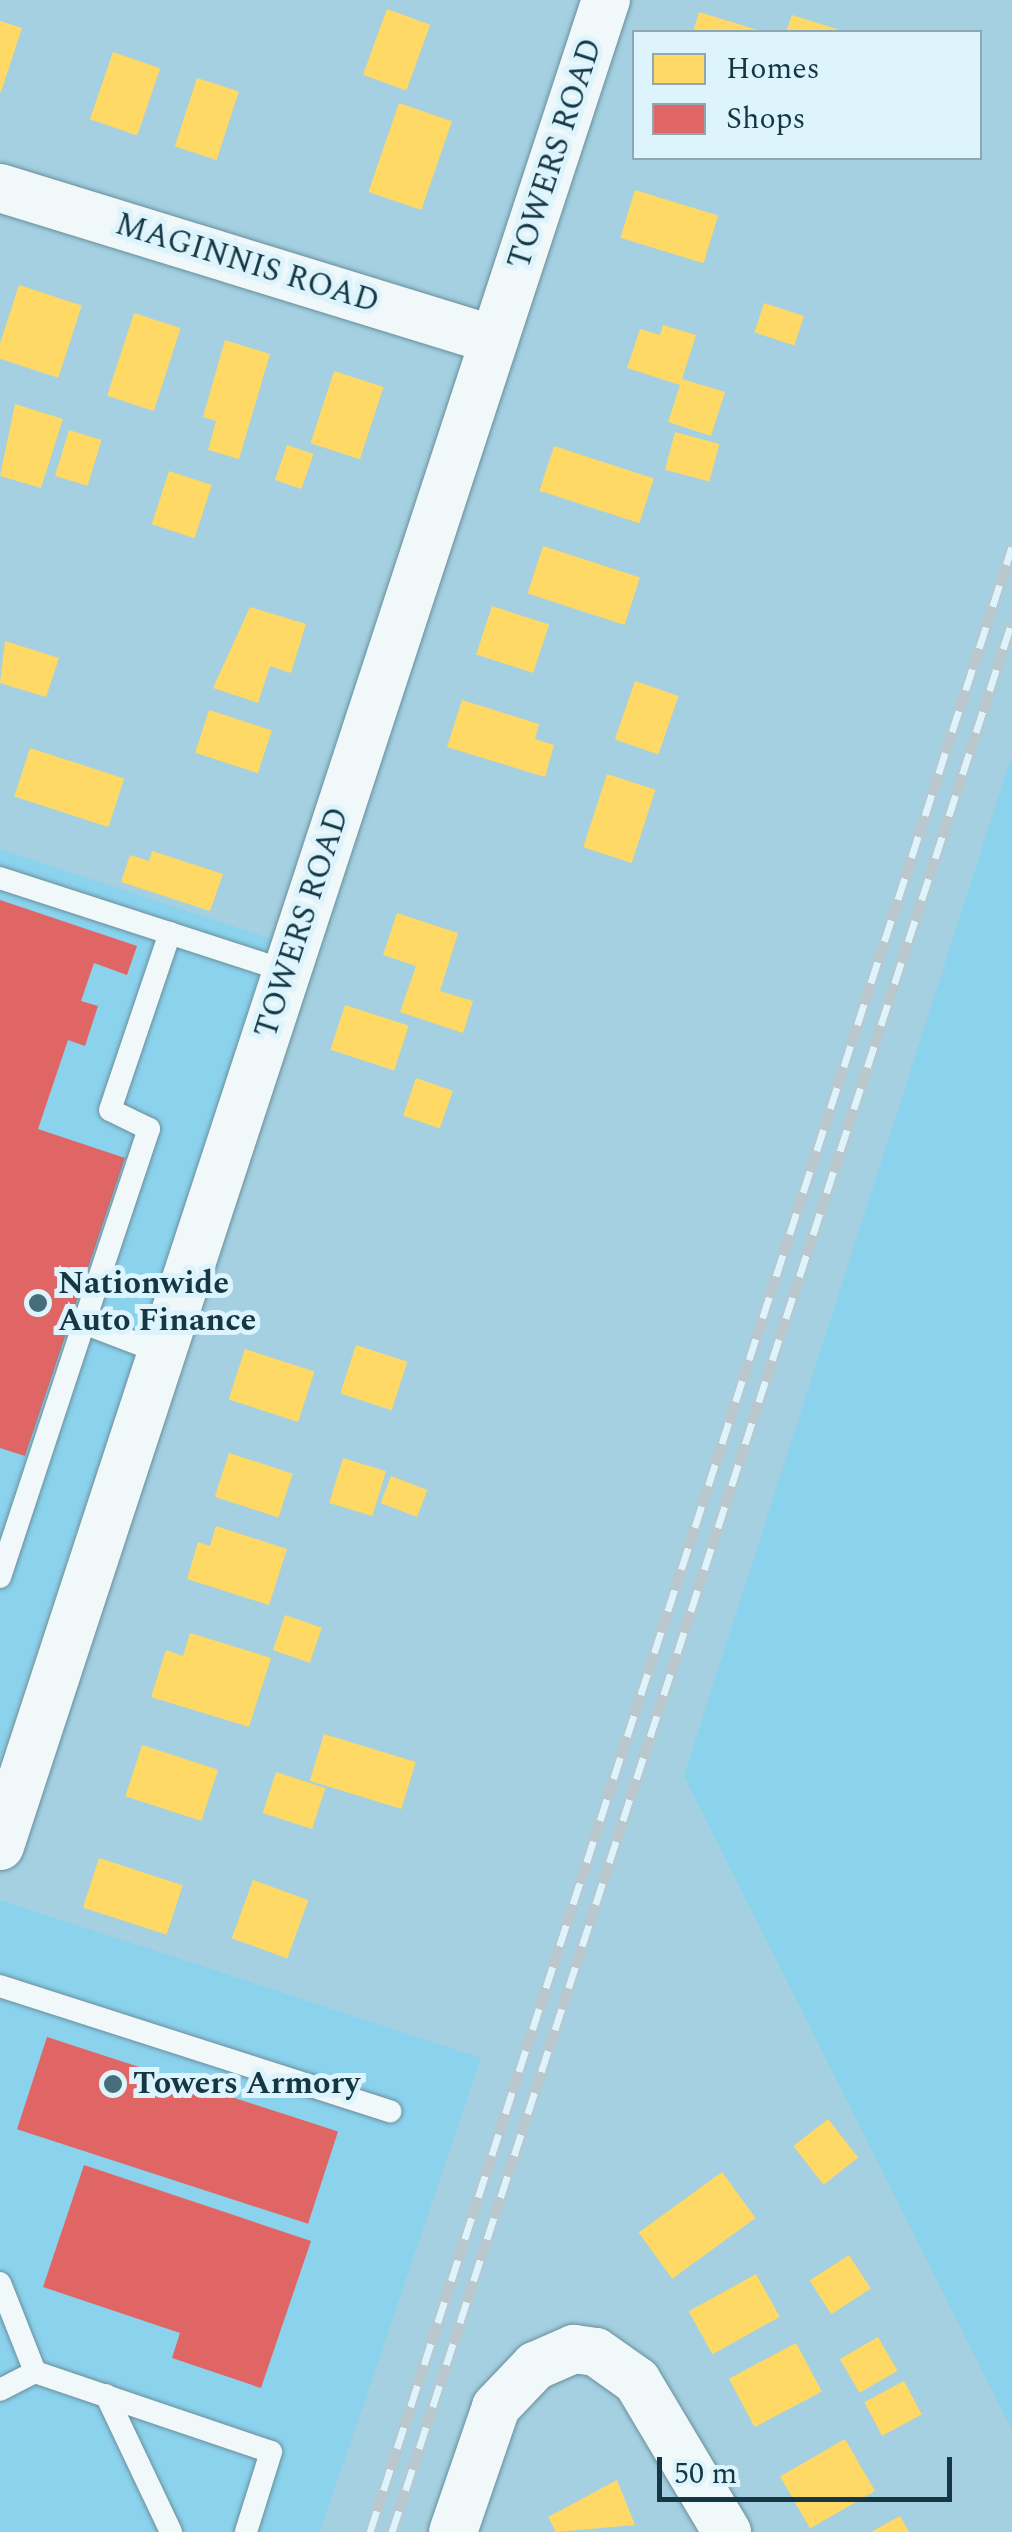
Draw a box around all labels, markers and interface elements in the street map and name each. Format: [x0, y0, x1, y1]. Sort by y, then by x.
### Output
legend [632, 30, 982, 160]
street label: TOWERS ROAD [501, 34, 611, 274]
text: Homes [726, 46, 820, 92]
text: Shops [726, 96, 806, 142]
street label: MAGINNIS ROAD [111, 206, 383, 322]
street label: TOWERS ROAD [248, 803, 358, 1043]
place label: Nationwide Auto Finance [58, 1266, 256, 1341]
marker: Nationwide Auto Finance [27, 1292, 49, 1314]
place label: Towers Armory [133, 2065, 360, 2103]
marker: Towers Armory [102, 2073, 124, 2095]
scale bar [662, 2437, 957, 2499]
text: 50 m [674, 2451, 737, 2497]

